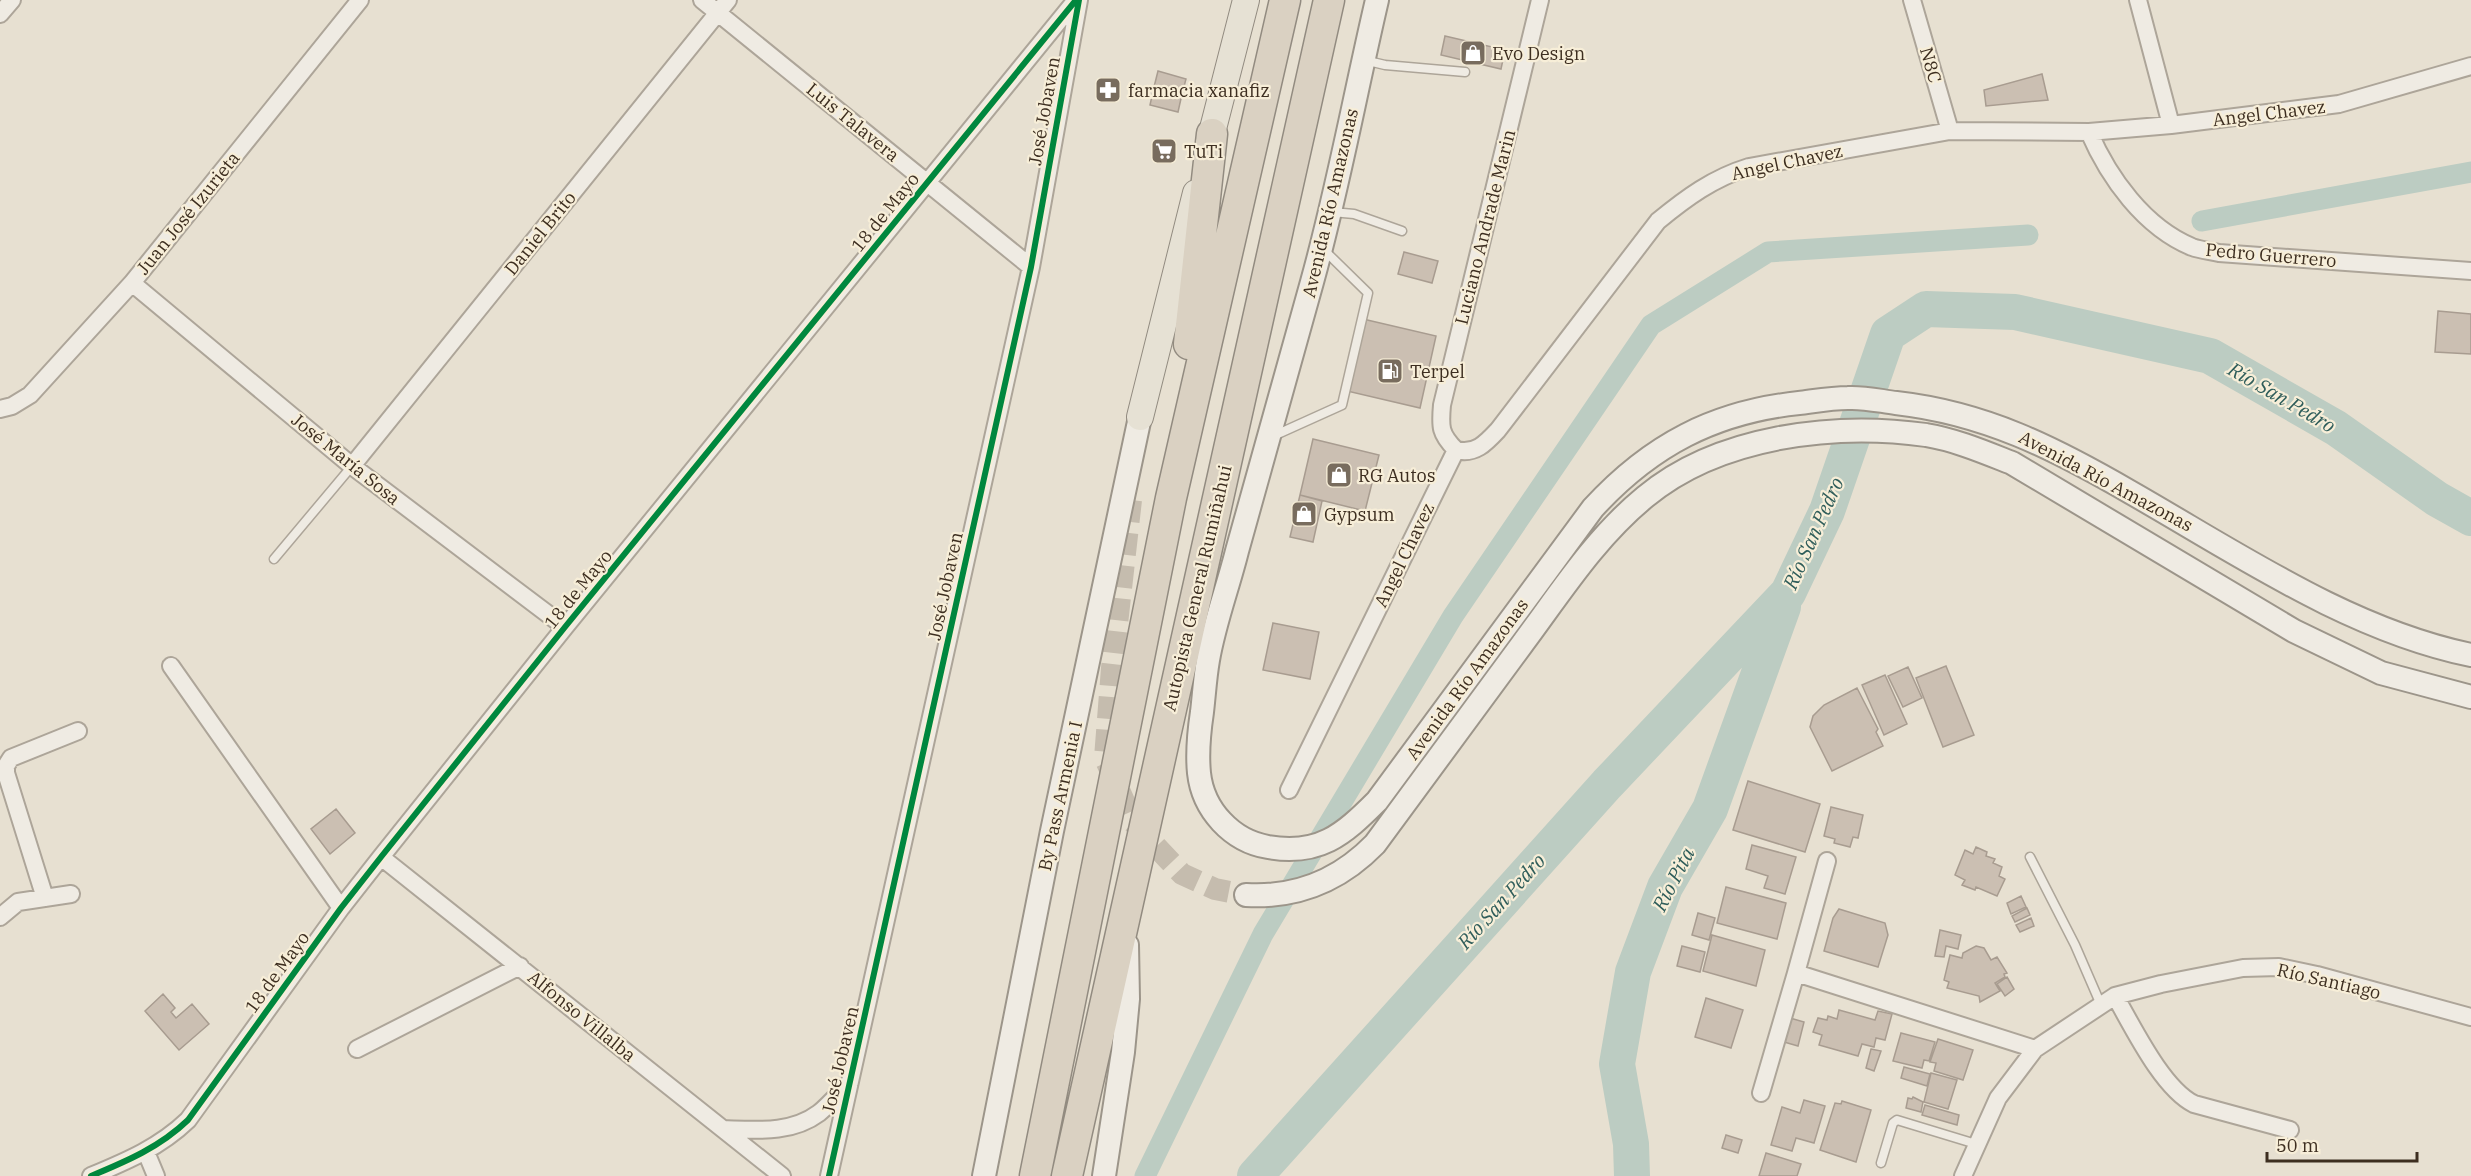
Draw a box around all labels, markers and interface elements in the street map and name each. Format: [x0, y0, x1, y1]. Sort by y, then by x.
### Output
shop icon: Evo Design [1458, 38, 1488, 68]
place label: Evo Design [1492, 42, 1585, 65]
street label: N8C [1915, 44, 1947, 86]
street label: José Jobaven [1023, 55, 1065, 167]
pharmacy icon: farmacia xanafiz [1093, 75, 1123, 105]
street label: Luis Talavera [802, 78, 904, 167]
place label: farmacia xanafiz [1128, 79, 1270, 102]
street label: Angel Chavez [2211, 95, 2327, 131]
street label: Avenida Río Amazonas [1297, 106, 1363, 300]
street label: Luciano Andrade Marin [1450, 127, 1520, 327]
supermarket icon: TuTi [1149, 136, 1179, 166]
street label: Angel Chavez [1729, 139, 1845, 185]
place label: TuTi [1184, 140, 1223, 163]
street label: Juan José Izurieta [131, 147, 245, 279]
street label: 18 de Mayo [846, 168, 924, 256]
street label: Daniel Brito [499, 186, 581, 280]
street label: Pedro Guerrero [2205, 238, 2337, 272]
water label: Río San Pedro [2223, 355, 2341, 439]
fuel station icon: Terpel [1375, 356, 1405, 386]
place label: Terpel [1410, 360, 1465, 383]
street label: José María Sosa [287, 408, 405, 510]
street label: Avenida Río Amazonas [2015, 425, 2197, 537]
shop icon: RG Autos [1324, 460, 1354, 490]
street label: Autopista General Rumiñahui [1157, 462, 1237, 713]
place label: RG Autos [1358, 464, 1436, 487]
water label: Río San Pedro [1776, 473, 1850, 594]
shop icon: Gypsum [1289, 499, 1319, 529]
street label: Angel Chavez [1369, 499, 1439, 611]
place label: Gypsum [1324, 503, 1395, 526]
street label: José Jobaven [922, 530, 968, 642]
street label: 18 de Mayo [539, 545, 617, 633]
street label: Avenida Río Amazonas [1401, 594, 1533, 764]
street label: By Pass Armenia I [1033, 719, 1087, 873]
water label: Río Pita [1645, 842, 1701, 916]
water label: Río San Pedro [1450, 847, 1551, 955]
street label: 18 de Mayo [240, 927, 314, 1017]
street label: Río Santiago [2275, 958, 2383, 1004]
street label: Alfonso Villalba [523, 965, 641, 1067]
street label: José Jobaven [816, 1004, 864, 1116]
scale bar [2267, 1125, 2417, 1163]
text: 50 m [2276, 1134, 2319, 1157]

